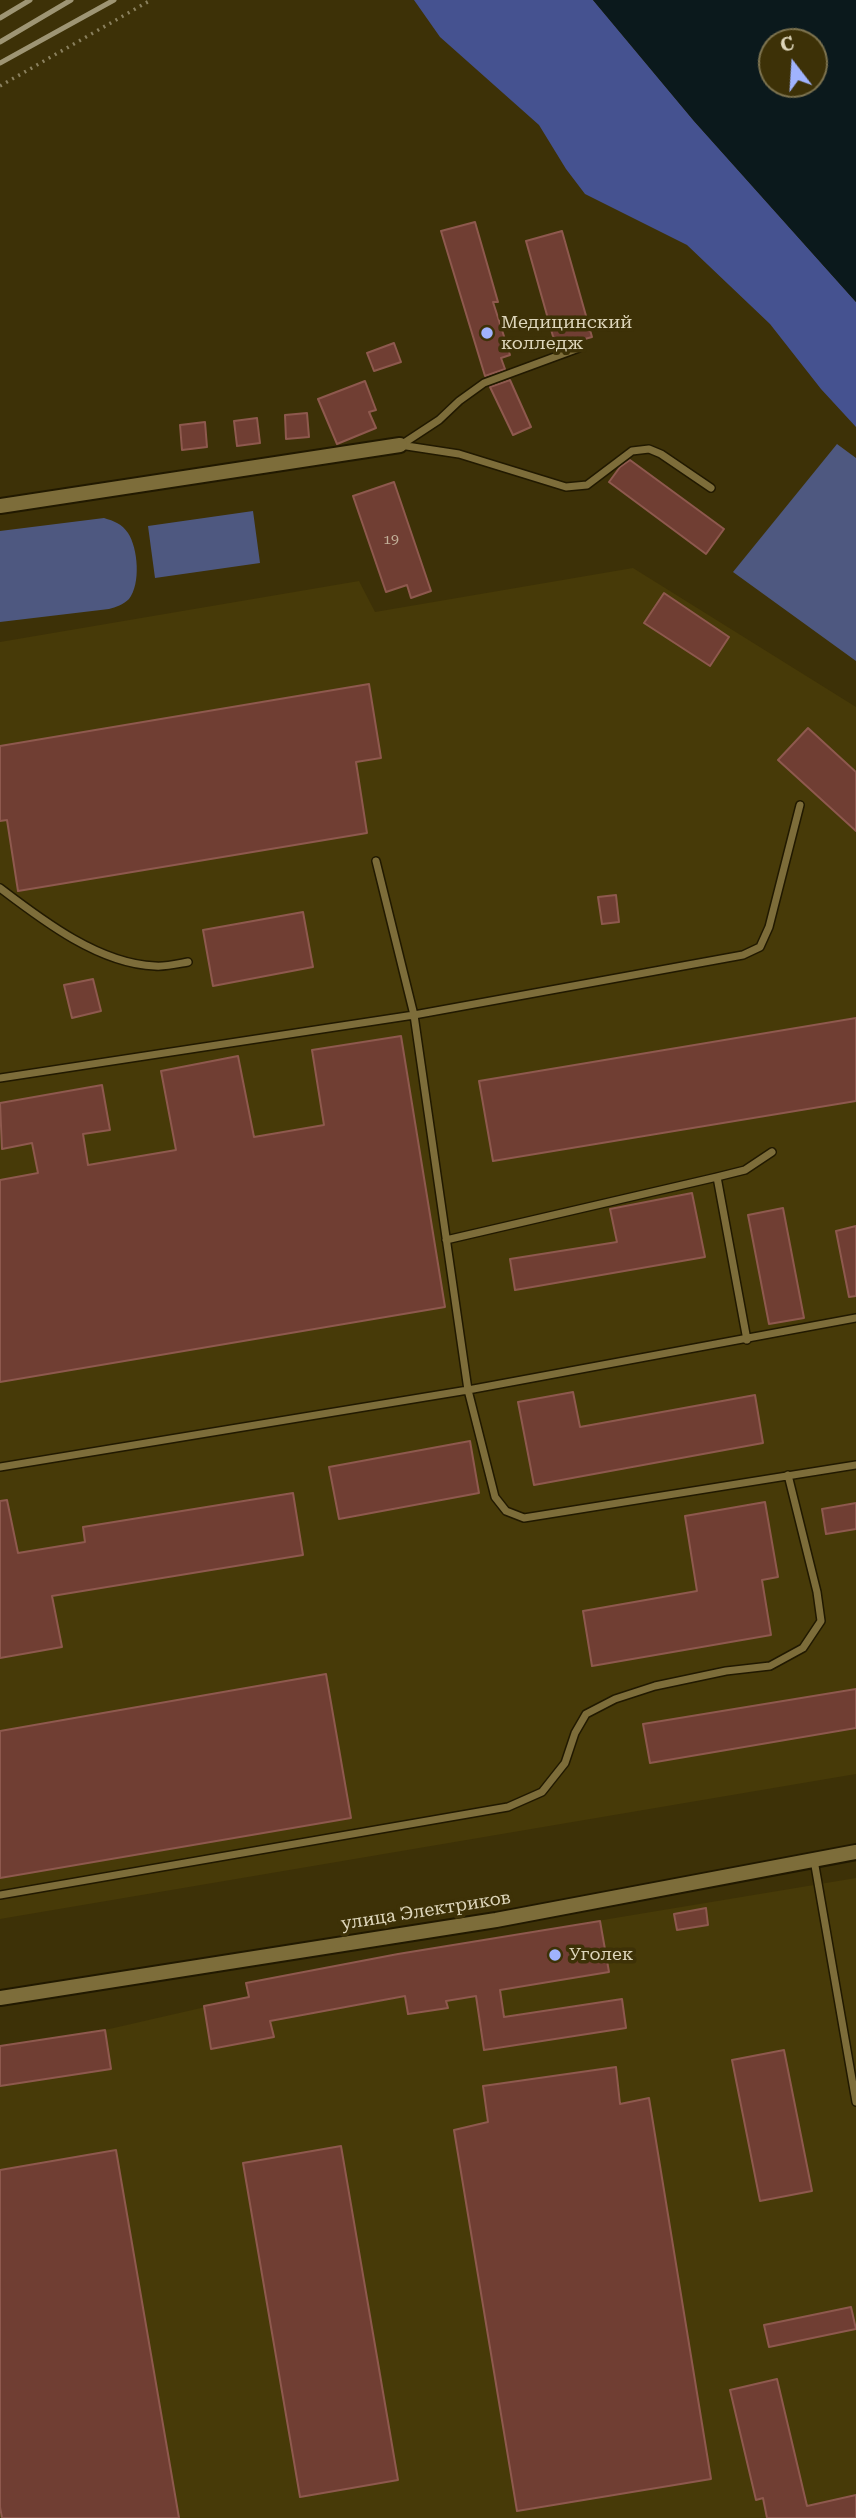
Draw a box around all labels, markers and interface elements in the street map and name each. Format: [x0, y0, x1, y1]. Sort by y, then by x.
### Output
north arrow [758, 28, 828, 98]
text: С [778, 31, 797, 57]
place label: Медицинский колледж [501, 312, 632, 354]
marker: Медицинский колледж [479, 325, 495, 341]
house number: 19 [383, 532, 399, 548]
street label: улица Электриков [340, 1887, 512, 1935]
place label: Уголек [569, 1944, 633, 1966]
marker: Уголек [547, 1947, 563, 1963]

